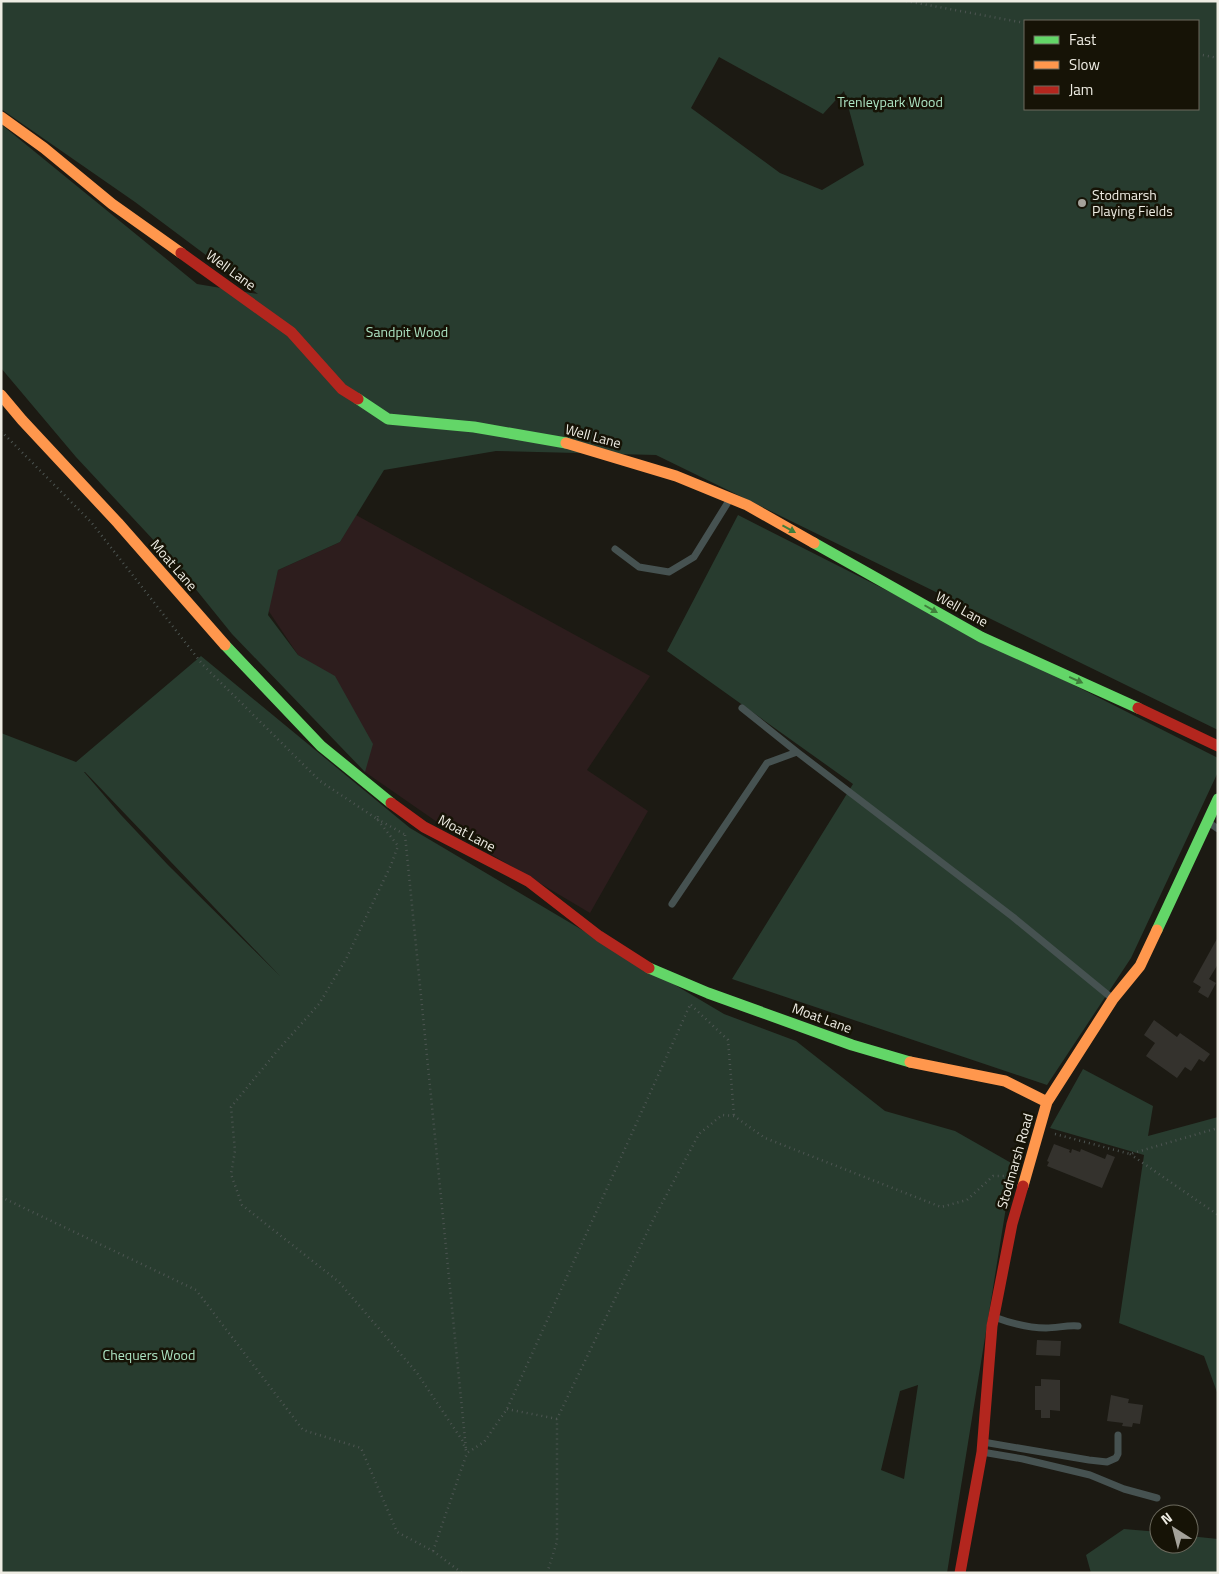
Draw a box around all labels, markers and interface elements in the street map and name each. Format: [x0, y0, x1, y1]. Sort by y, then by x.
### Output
legend [1024, 20, 1199, 110]
text: Fast [1069, 28, 1097, 51]
text: Slow [1069, 53, 1100, 76]
text: Jam [1069, 78, 1093, 101]
park label: Trenleypark Wood [837, 91, 943, 112]
place label: Stodmarsh Playing Fields [1092, 184, 1173, 221]
marker: Stodmarsh Playing Fields [1076, 197, 1088, 209]
street label: Well Lane [202, 244, 261, 295]
park label: Sandpit Wood [366, 321, 448, 342]
street label: Well Lane [563, 418, 623, 453]
one-way arrow [782, 525, 796, 533]
street label: Moat Lane [146, 534, 203, 595]
street label: Well Lane [932, 586, 992, 632]
one-way arrow [924, 604, 937, 613]
one-way arrow [1069, 676, 1083, 684]
street label: Moat Lane [435, 809, 500, 856]
street label: Moat Lane [789, 997, 855, 1038]
street label: Stodmarsh Road [991, 1111, 1038, 1211]
park label: Chequers Wood [103, 1344, 195, 1365]
north arrow [1149, 1504, 1199, 1554]
text: N [1156, 1507, 1176, 1529]

